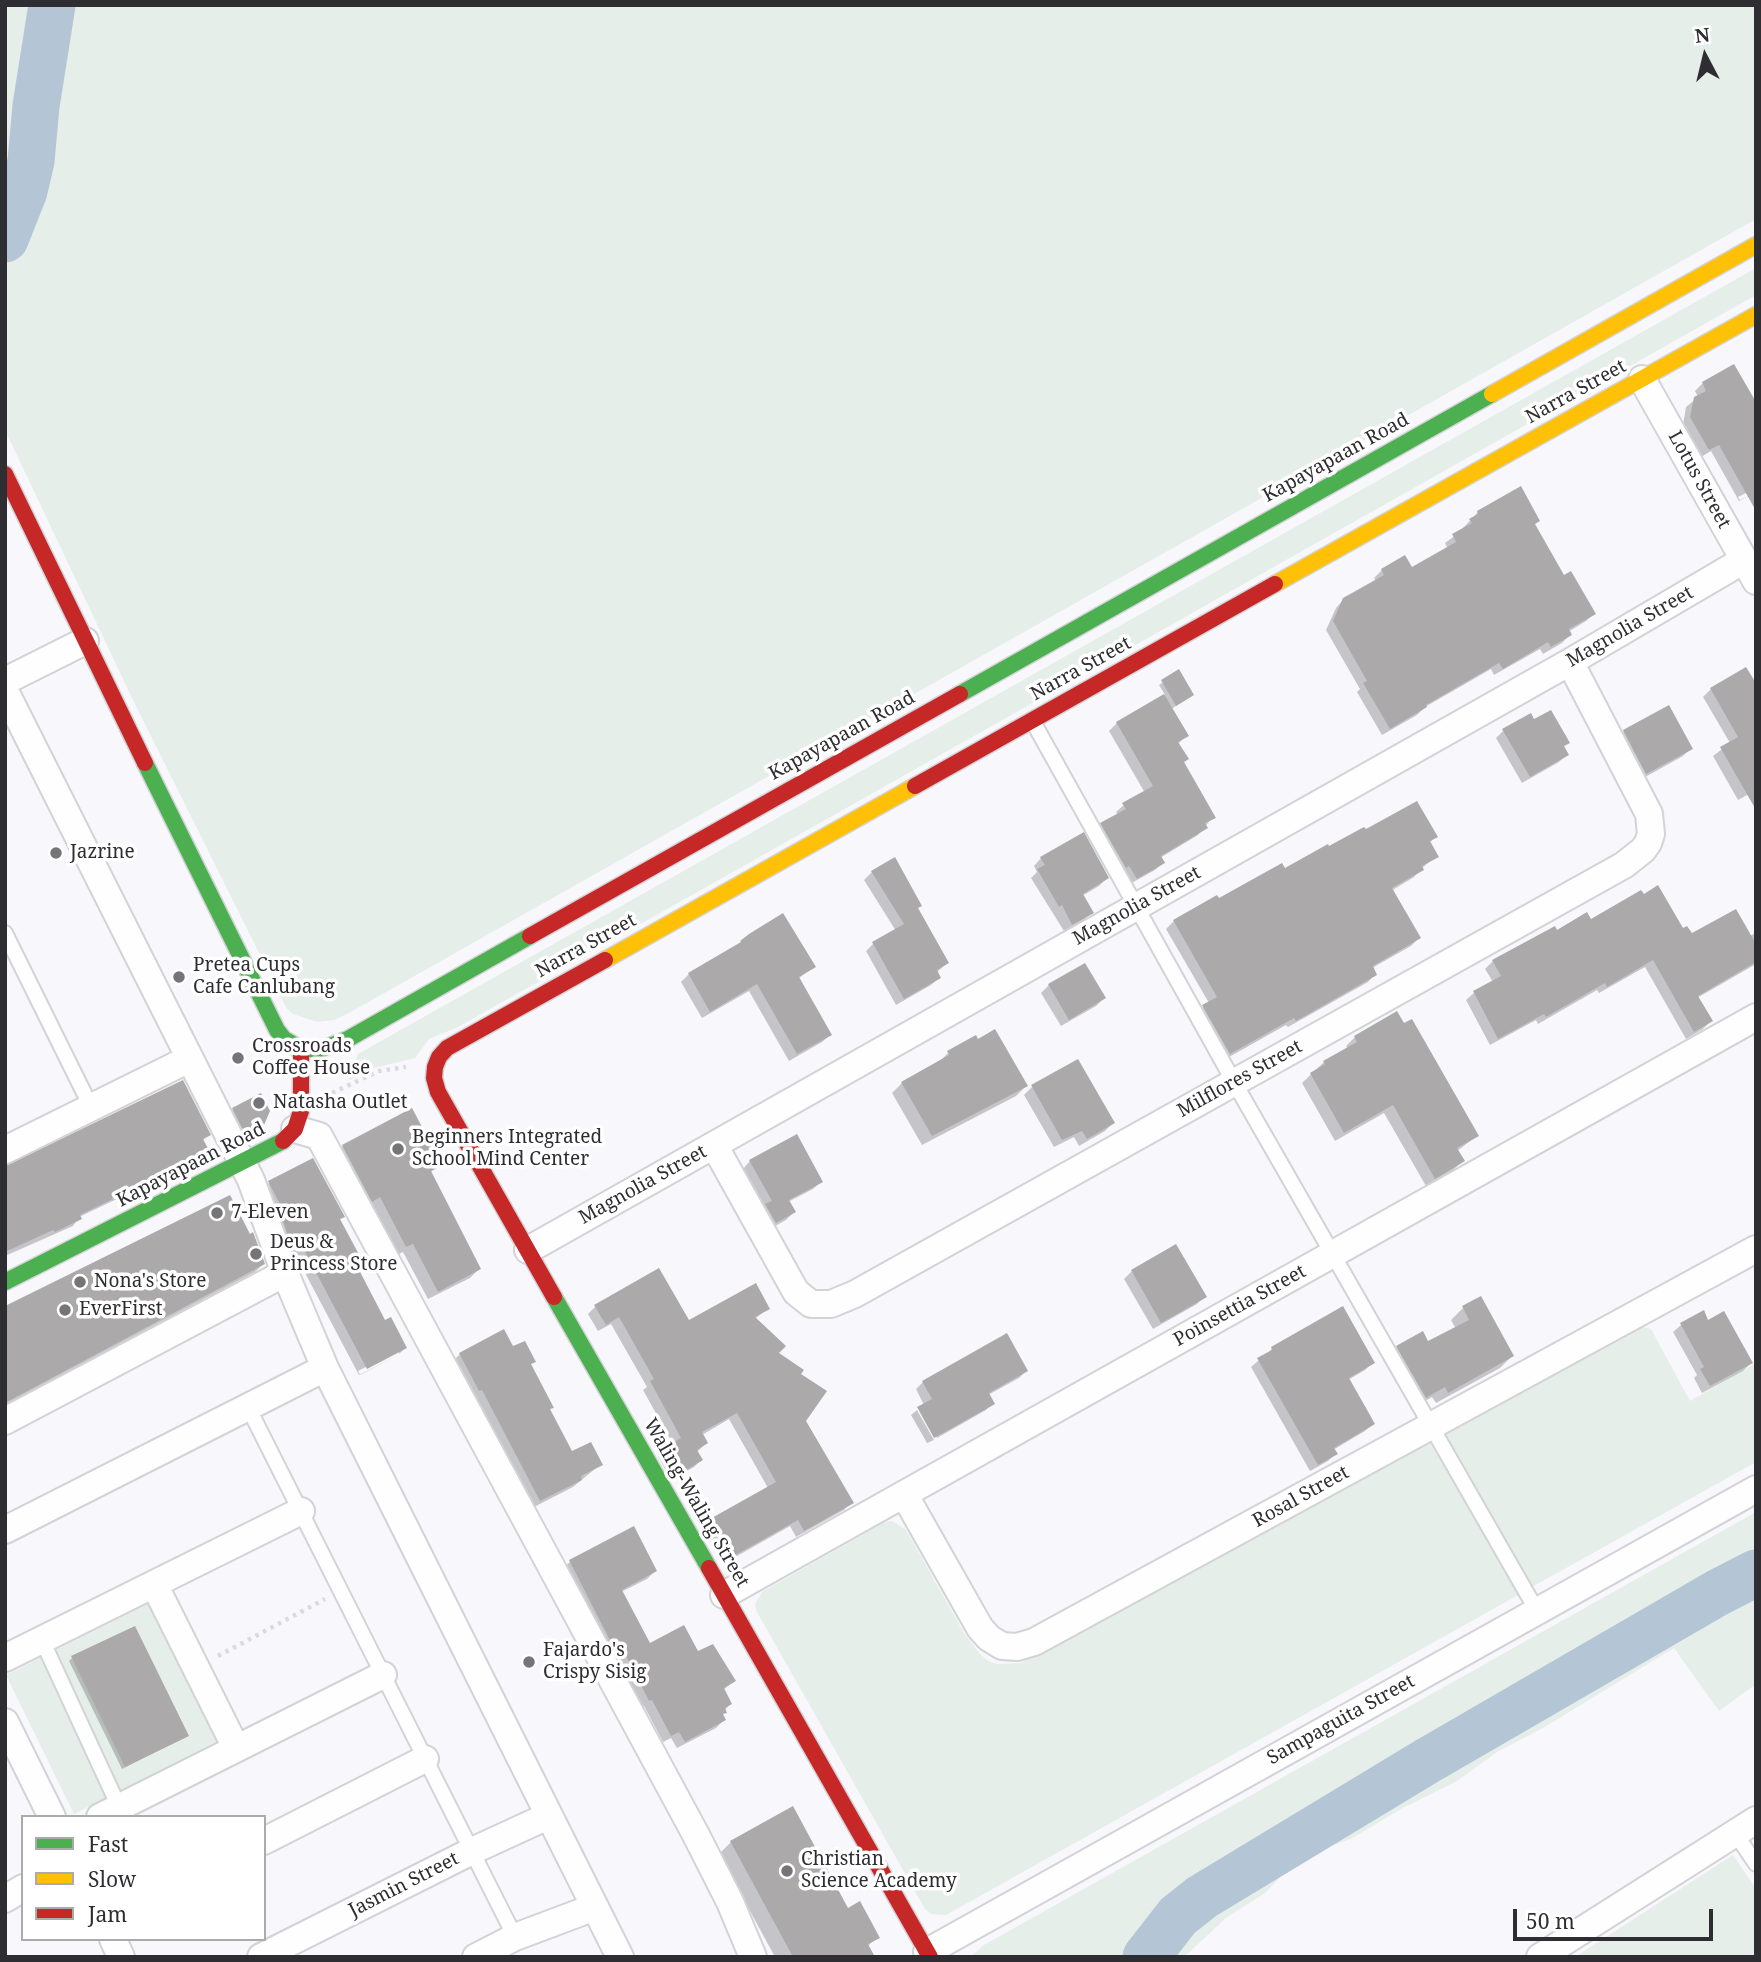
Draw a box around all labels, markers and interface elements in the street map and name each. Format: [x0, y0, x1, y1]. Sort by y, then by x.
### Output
north arrow [1670, 21, 1740, 91]
text: N [1693, 21, 1711, 49]
street label: Narra Street [1522, 355, 1630, 429]
street label: Kapayapaan Road [1259, 408, 1413, 508]
street label: Lotus Street [1663, 427, 1735, 533]
street label: Magnolia Street [1563, 581, 1697, 673]
street label: Narra Street [1027, 632, 1135, 706]
street label: Kapayapaan Road [765, 686, 919, 786]
place label: Jazrine [70, 842, 135, 864]
marker: Jazrine [48, 845, 64, 861]
street label: Magnolia Street [1069, 861, 1205, 951]
street label: Narra Street [532, 909, 640, 983]
place label: Pretea Cups Cafe Canlubang [193, 955, 335, 999]
marker: Pretea Cups Cafe Canlubang [171, 969, 187, 985]
street label: Milflores Street [1174, 1035, 1306, 1123]
place label: Crossroads Coffee House [252, 1036, 370, 1080]
marker: Crossroads Coffee House [230, 1050, 246, 1066]
place label: Natasha Outlet [273, 1092, 407, 1114]
marker: Natasha Outlet [251, 1095, 267, 1111]
street label: Kapayapaan Road [113, 1118, 269, 1212]
place label: Beginners Integrated School Mind Center [412, 1127, 602, 1171]
street label: Magnolia Street [575, 1140, 711, 1230]
marker: Beginners Integrated School Mind Center [390, 1141, 406, 1157]
place label: 7-Eleven [231, 1202, 309, 1224]
marker: 7-Eleven [209, 1205, 225, 1221]
place label: Deus & Princess Store [270, 1232, 397, 1276]
marker: Deus & Princess Store [248, 1246, 264, 1262]
street label: Poinsettia Street [1170, 1260, 1310, 1352]
place label: Nona's Store [94, 1271, 206, 1293]
marker: Nona's Store [72, 1274, 88, 1290]
place label: EverFirst [79, 1299, 162, 1321]
marker: EverFirst [57, 1302, 73, 1318]
street label: Waling-Waling Street [638, 1414, 754, 1592]
street label: Rosal Street [1249, 1461, 1353, 1533]
place label: Fajardo's Crispy Sisig [543, 1640, 647, 1684]
marker: Fajardo's Crispy Sisig [521, 1654, 537, 1670]
street label: Sampaguita Street [1263, 1670, 1419, 1770]
legend [21, 1815, 266, 1941]
text: Fast [88, 1830, 128, 1858]
street label: Jasmin Street [345, 1848, 463, 1922]
place label: Christian Science Academy [801, 1849, 957, 1893]
marker: Christian Science Academy [779, 1863, 795, 1879]
text: Slow [88, 1865, 136, 1893]
scale bar [1516, 1896, 1716, 1940]
text: Jam [88, 1900, 127, 1928]
text: 50 m [1526, 1907, 1575, 1935]

